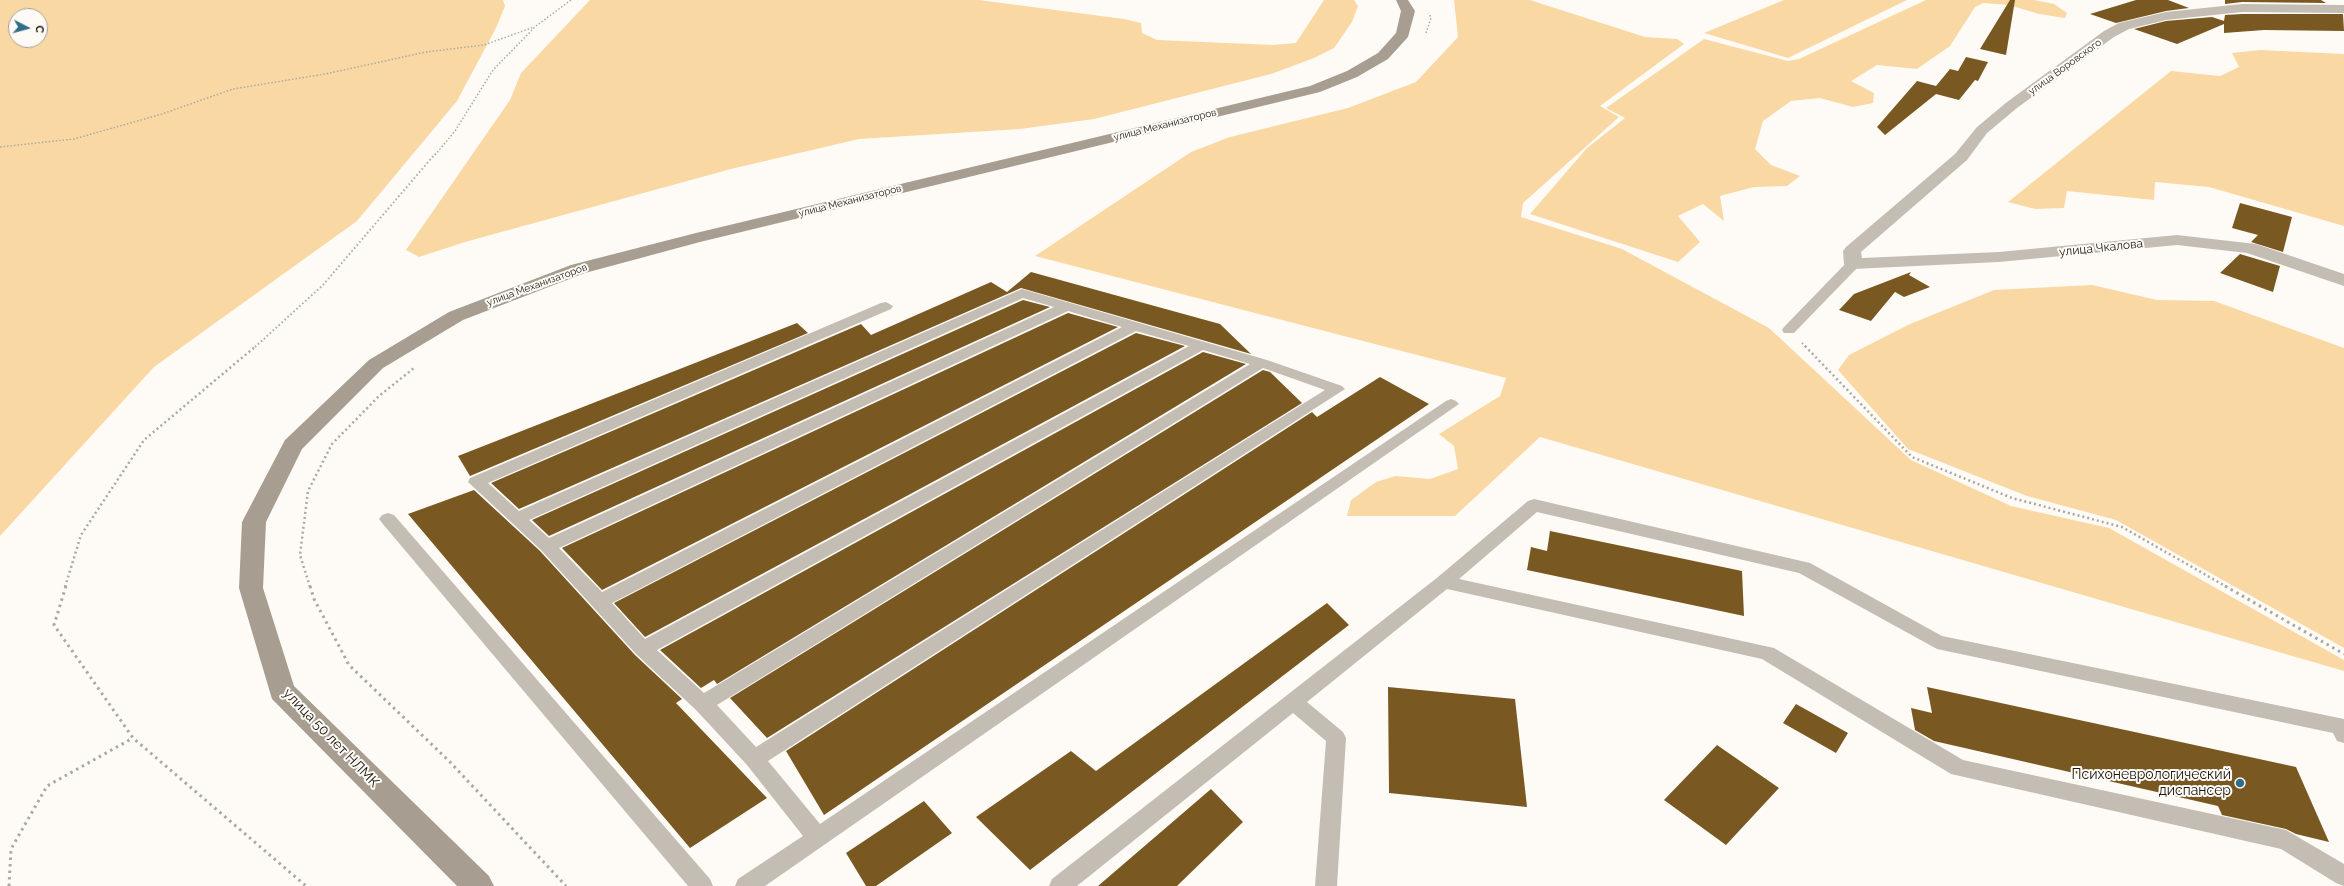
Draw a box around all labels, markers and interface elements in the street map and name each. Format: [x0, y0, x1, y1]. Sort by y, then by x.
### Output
north arrow [8, 8, 48, 48]
text: С [33, 25, 46, 34]
street label: улица Воровского [2026, 36, 2104, 98]
street label: улица Механизаторов [1112, 106, 1218, 144]
street label: улица Механизаторов [797, 182, 903, 220]
street label: улица Чкалова [2058, 236, 2144, 260]
street label: улица Механизаторов [485, 261, 589, 309]
street label: улица 50 лет НЛМК [279, 685, 383, 791]
place label: Психоневрологический диспансер [2071, 767, 2231, 800]
marker: Психоневрологический диспансер [2234, 777, 2246, 789]

